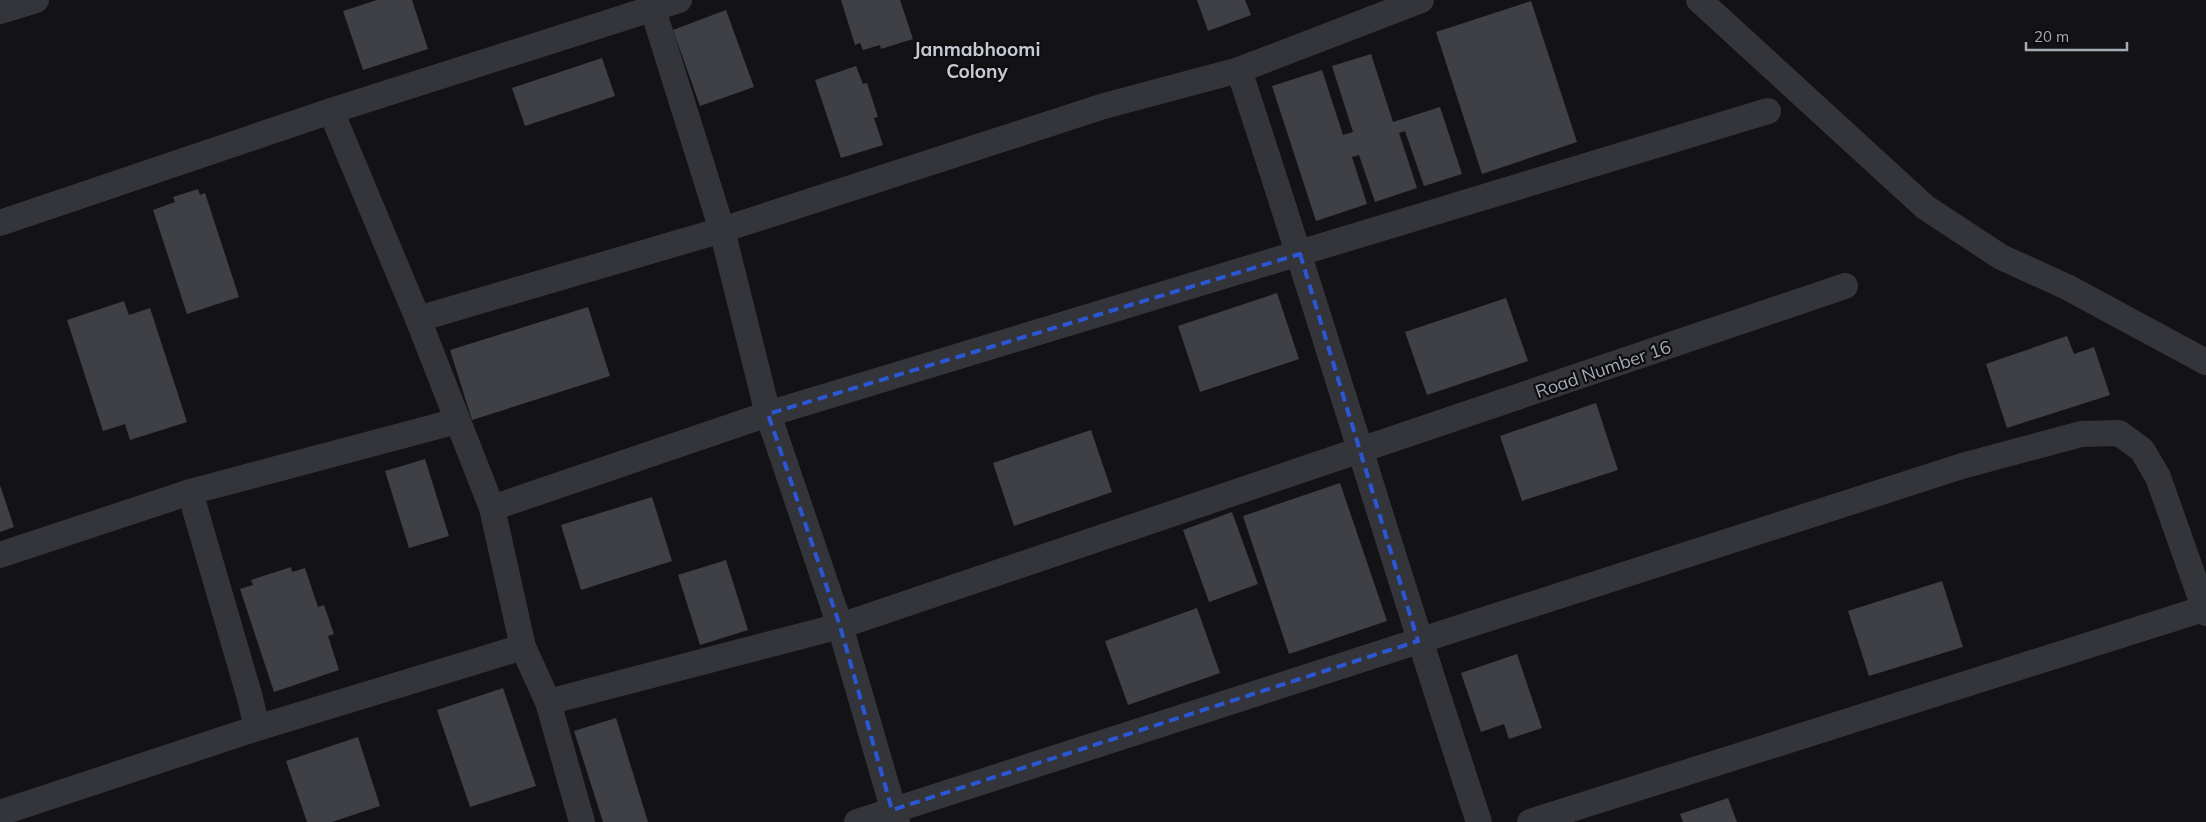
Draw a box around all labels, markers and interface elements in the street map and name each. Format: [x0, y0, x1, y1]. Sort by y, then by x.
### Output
scale bar [2026, 20, 2127, 52]
text: 20 m [2034, 27, 2069, 46]
district label: Janmabhoomi Colony [914, 37, 1040, 83]
street label: Road Number 16 [1532, 335, 1674, 403]

